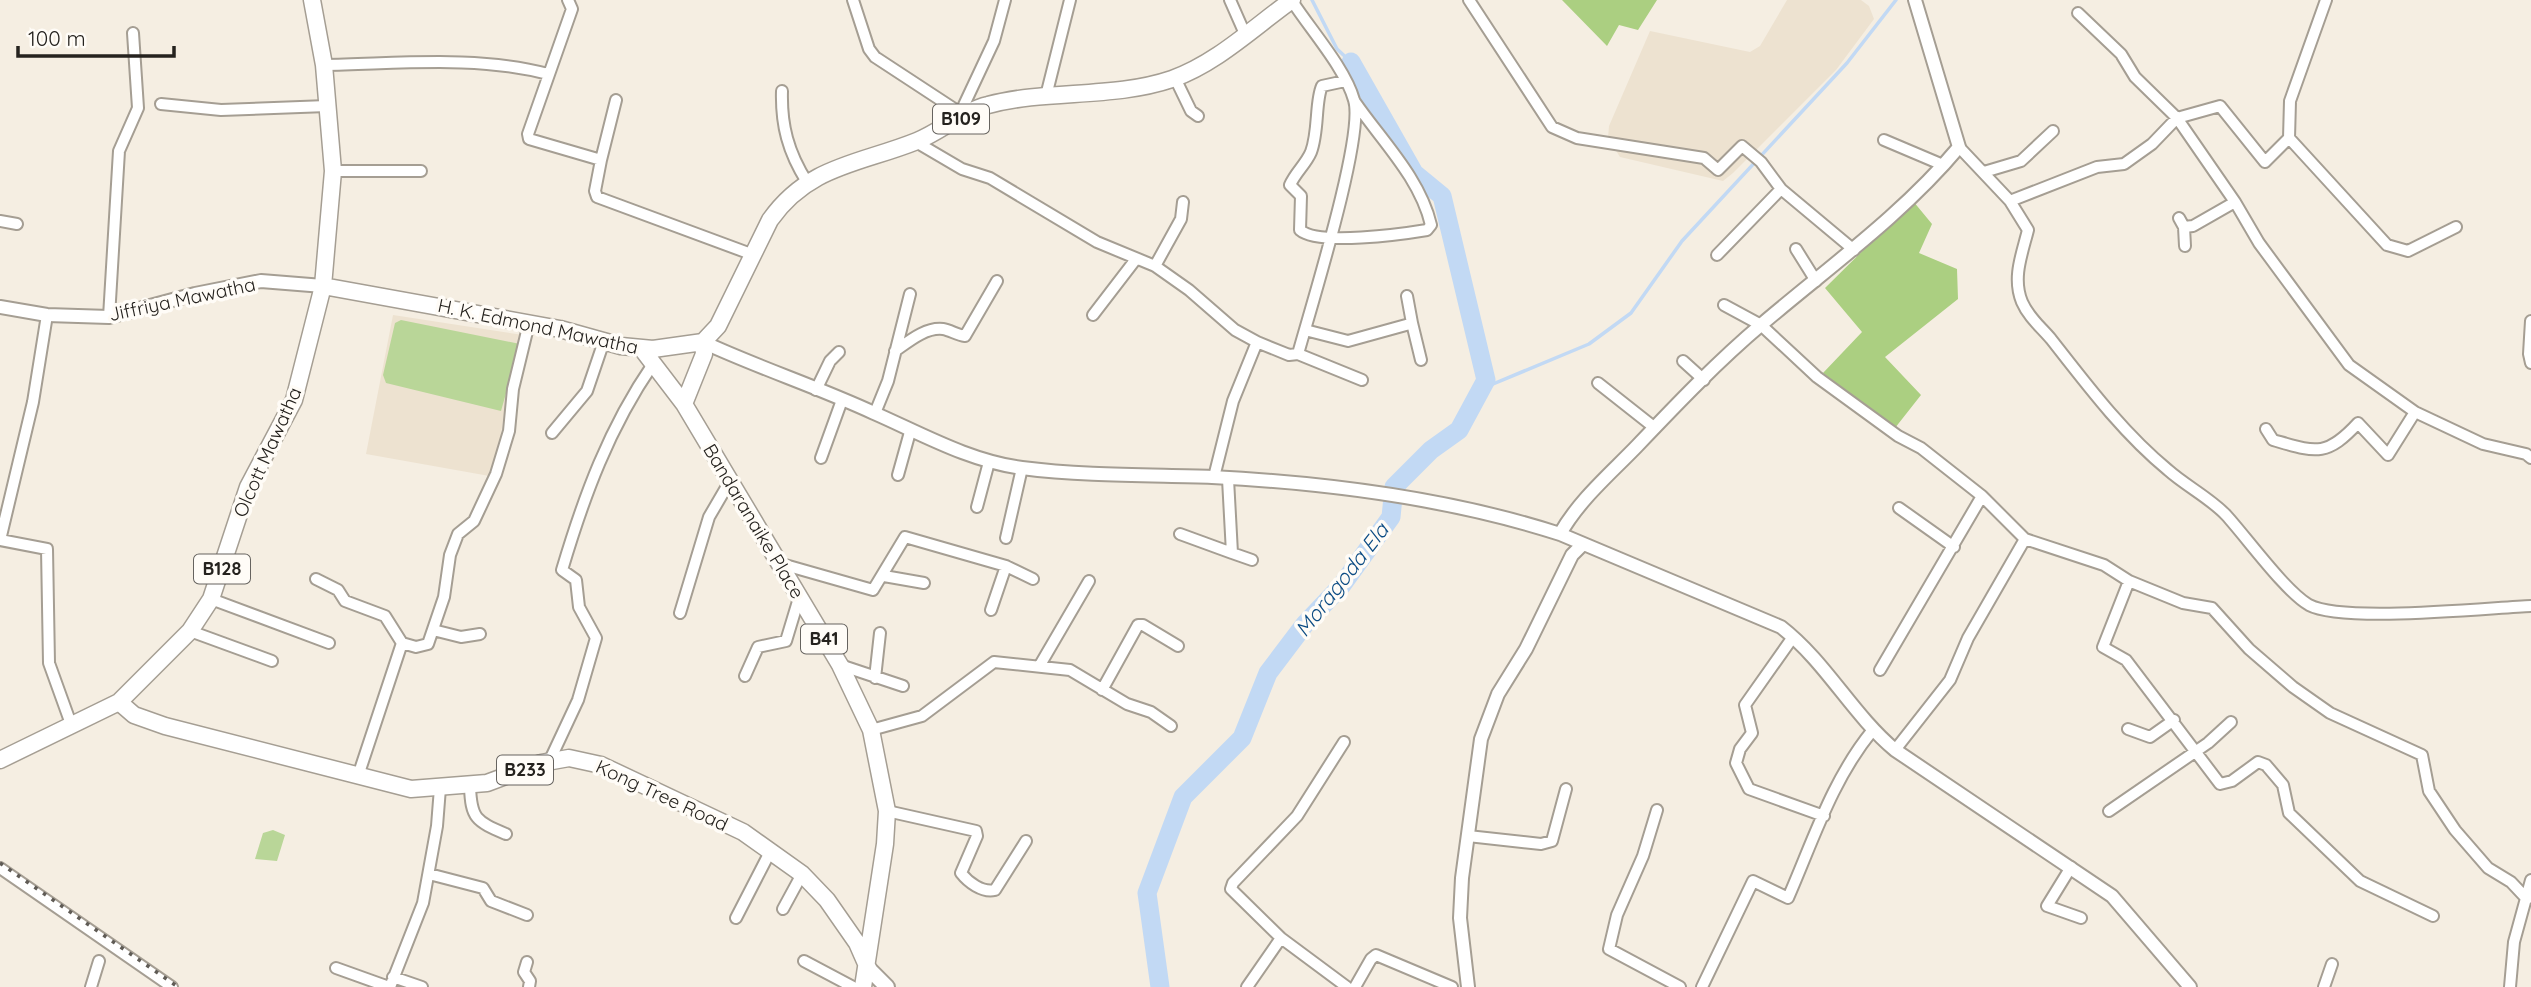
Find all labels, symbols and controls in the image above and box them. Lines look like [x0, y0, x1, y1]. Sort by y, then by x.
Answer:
scale bar [18, 14, 173, 58]
text: 100 m [28, 25, 86, 51]
road number: B109 [933, 104, 989, 134]
street label: Jiffriya Mawatha [107, 272, 257, 326]
street label: H. K. Edmond Mawatha [436, 293, 640, 359]
street label: Olcott Mawatha [228, 383, 306, 521]
street label: Bandaranaike Place [698, 439, 810, 603]
water label: Moragoda Ela [1289, 517, 1394, 641]
road number: B128 [194, 554, 250, 584]
road number: B41 [801, 624, 847, 654]
street label: Kong Tree Road [592, 754, 732, 836]
road number: B233 [497, 756, 553, 784]

